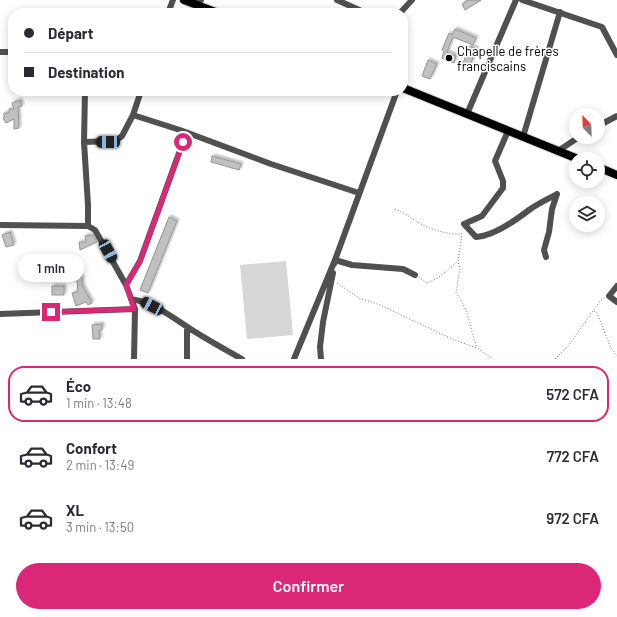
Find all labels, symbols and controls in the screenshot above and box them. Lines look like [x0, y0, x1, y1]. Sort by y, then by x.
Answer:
text: Départ [48, 24, 93, 42]
place label: Chapelle de frères franciscains [457, 43, 559, 74]
marker: Chapelle de frères franciscains [444, 53, 454, 63]
text: Destination [48, 63, 124, 81]
north arrow [569, 108, 605, 144]
map controls [569, 108, 605, 232]
route start [174, 133, 192, 151]
car [96, 136, 120, 148]
button: locate [569, 152, 605, 188]
button: layers [569, 196, 605, 232]
car [97, 238, 119, 264]
callout: 1 min [18, 254, 84, 282]
text: 1 min [37, 260, 65, 276]
car [139, 295, 165, 317]
route end [42, 303, 60, 321]
icon: car [18, 376, 54, 412]
text: Éco [66, 377, 91, 395]
text: 572 CFA [546, 385, 599, 403]
text: 1 min · 13:48 [66, 395, 132, 411]
icon: car [18, 438, 54, 474]
text: Confort [66, 439, 117, 457]
text: 772 CFA [547, 447, 599, 465]
text: 2 min · 13:49 [66, 457, 134, 473]
icon: car [18, 500, 54, 536]
text: XL [66, 501, 84, 519]
text: 972 CFA [546, 509, 599, 527]
text: 3 min · 13:50 [66, 519, 134, 535]
button: Confirmer [16, 563, 601, 609]

